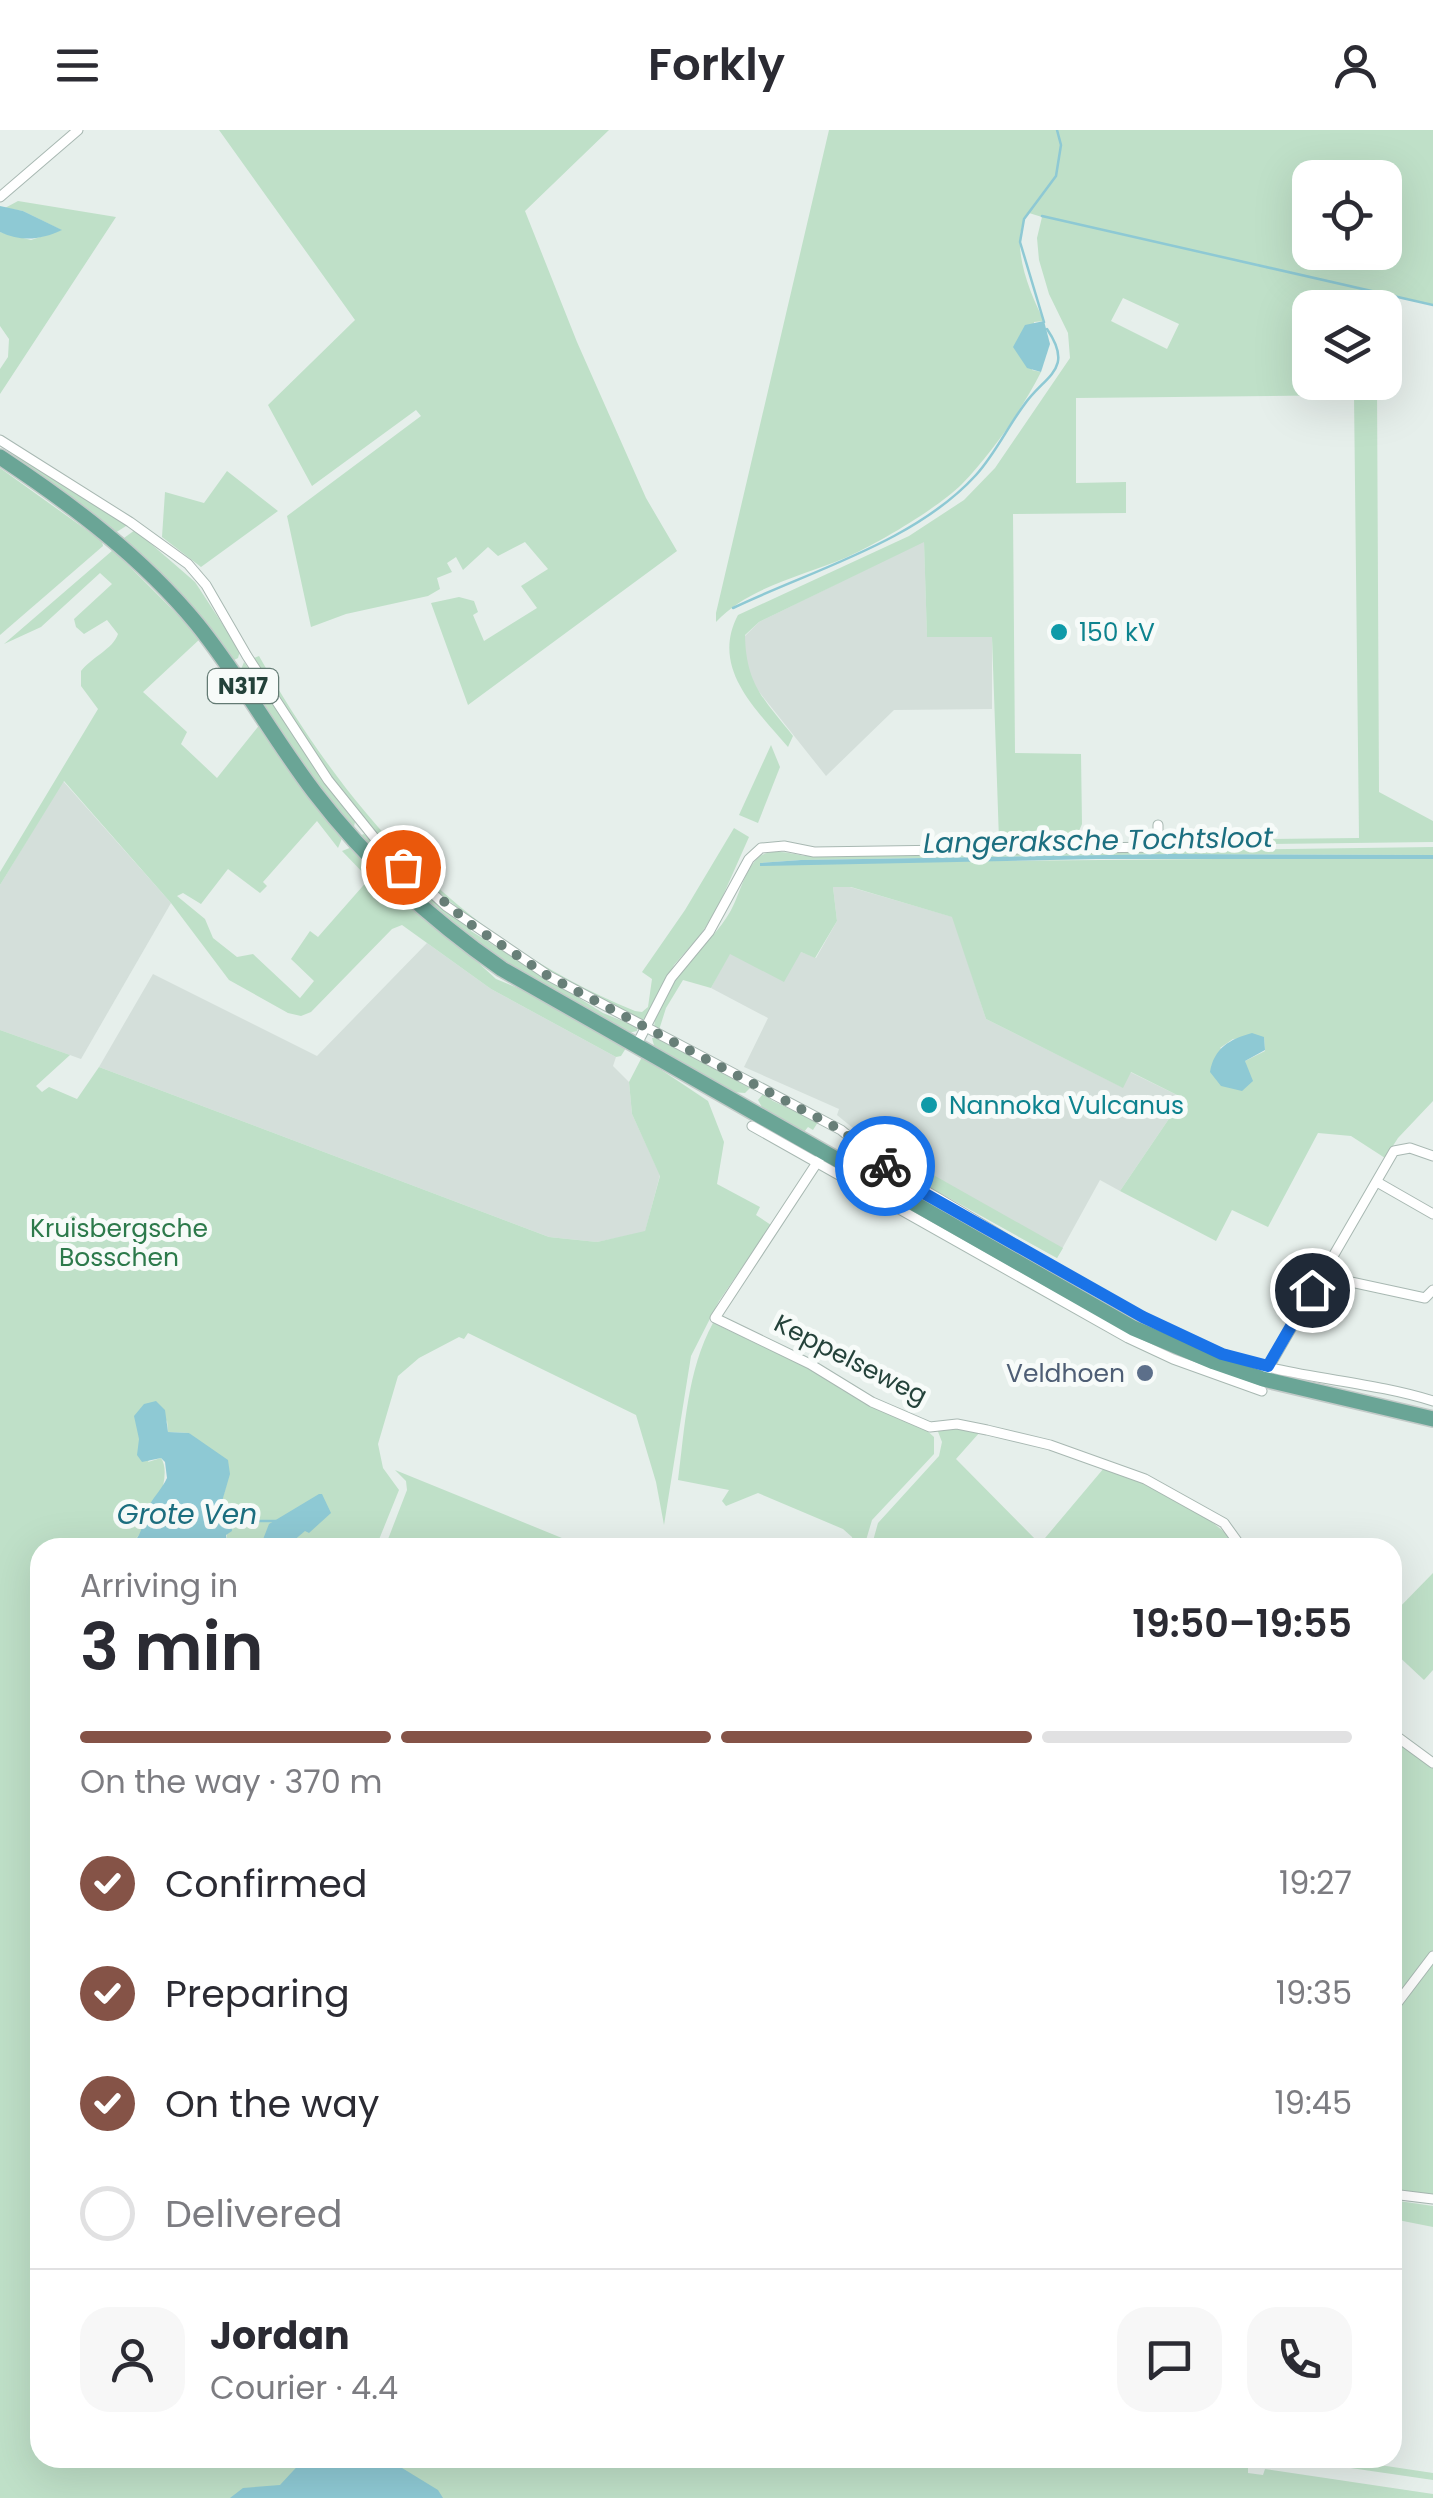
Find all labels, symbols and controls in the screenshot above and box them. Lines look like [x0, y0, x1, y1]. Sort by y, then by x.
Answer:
text: Forkly [648, 33, 785, 96]
icon: menu [50, 38, 105, 93]
icon: person [1328, 38, 1383, 93]
map controls [1292, 160, 1402, 400]
button: locate [1292, 160, 1402, 270]
button: layers [1292, 290, 1402, 400]
place label: 150 kV [1079, 615, 1155, 650]
marker: 150 kV [1048, 621, 1070, 643]
road number: N317 [208, 669, 278, 703]
water label: Langeraksche Tochtsloot [923, 818, 1274, 863]
pin [361, 825, 446, 910]
icon: bag [376, 840, 431, 895]
place label: Nannoka Vulcanus [949, 1088, 1184, 1123]
marker: Nannoka Vulcanus [918, 1094, 940, 1116]
courier [835, 1116, 935, 1216]
icon: bike [858, 1139, 913, 1194]
park label: Kruisbergsche Bosschen [30, 1211, 208, 1275]
pin [1270, 1248, 1355, 1333]
icon: home [1285, 1263, 1340, 1318]
street label: Keppelseweg [768, 1306, 933, 1413]
place label: Veldhoen [1006, 1356, 1125, 1391]
marker: Veldhoen [1134, 1362, 1156, 1384]
water label: Grote Ven [117, 1495, 257, 1534]
text: Arriving in [80, 1563, 238, 1608]
text: 19:50–19:55 [1132, 1597, 1352, 1650]
text: 3 min [80, 1602, 264, 1693]
text: On the way · 370 m [80, 1759, 382, 1804]
icon: check [80, 1856, 135, 1911]
text: Confirmed [165, 1857, 367, 1910]
text: 19:27 [1279, 1860, 1352, 1905]
icon: check [80, 1966, 135, 2021]
text: Preparing [165, 1967, 350, 2020]
text: 19:35 [1276, 1970, 1352, 2015]
icon: check [80, 2076, 135, 2131]
text: On the way [165, 2077, 379, 2130]
text: 19:45 [1275, 2080, 1352, 2125]
text: Delivered [165, 2187, 342, 2240]
button: person [80, 2307, 185, 2412]
button: chat [1117, 2307, 1222, 2412]
button: phone [1247, 2307, 1352, 2412]
text: Jordan [210, 2309, 350, 2362]
text: Courier · 4.4 [210, 2365, 398, 2410]

